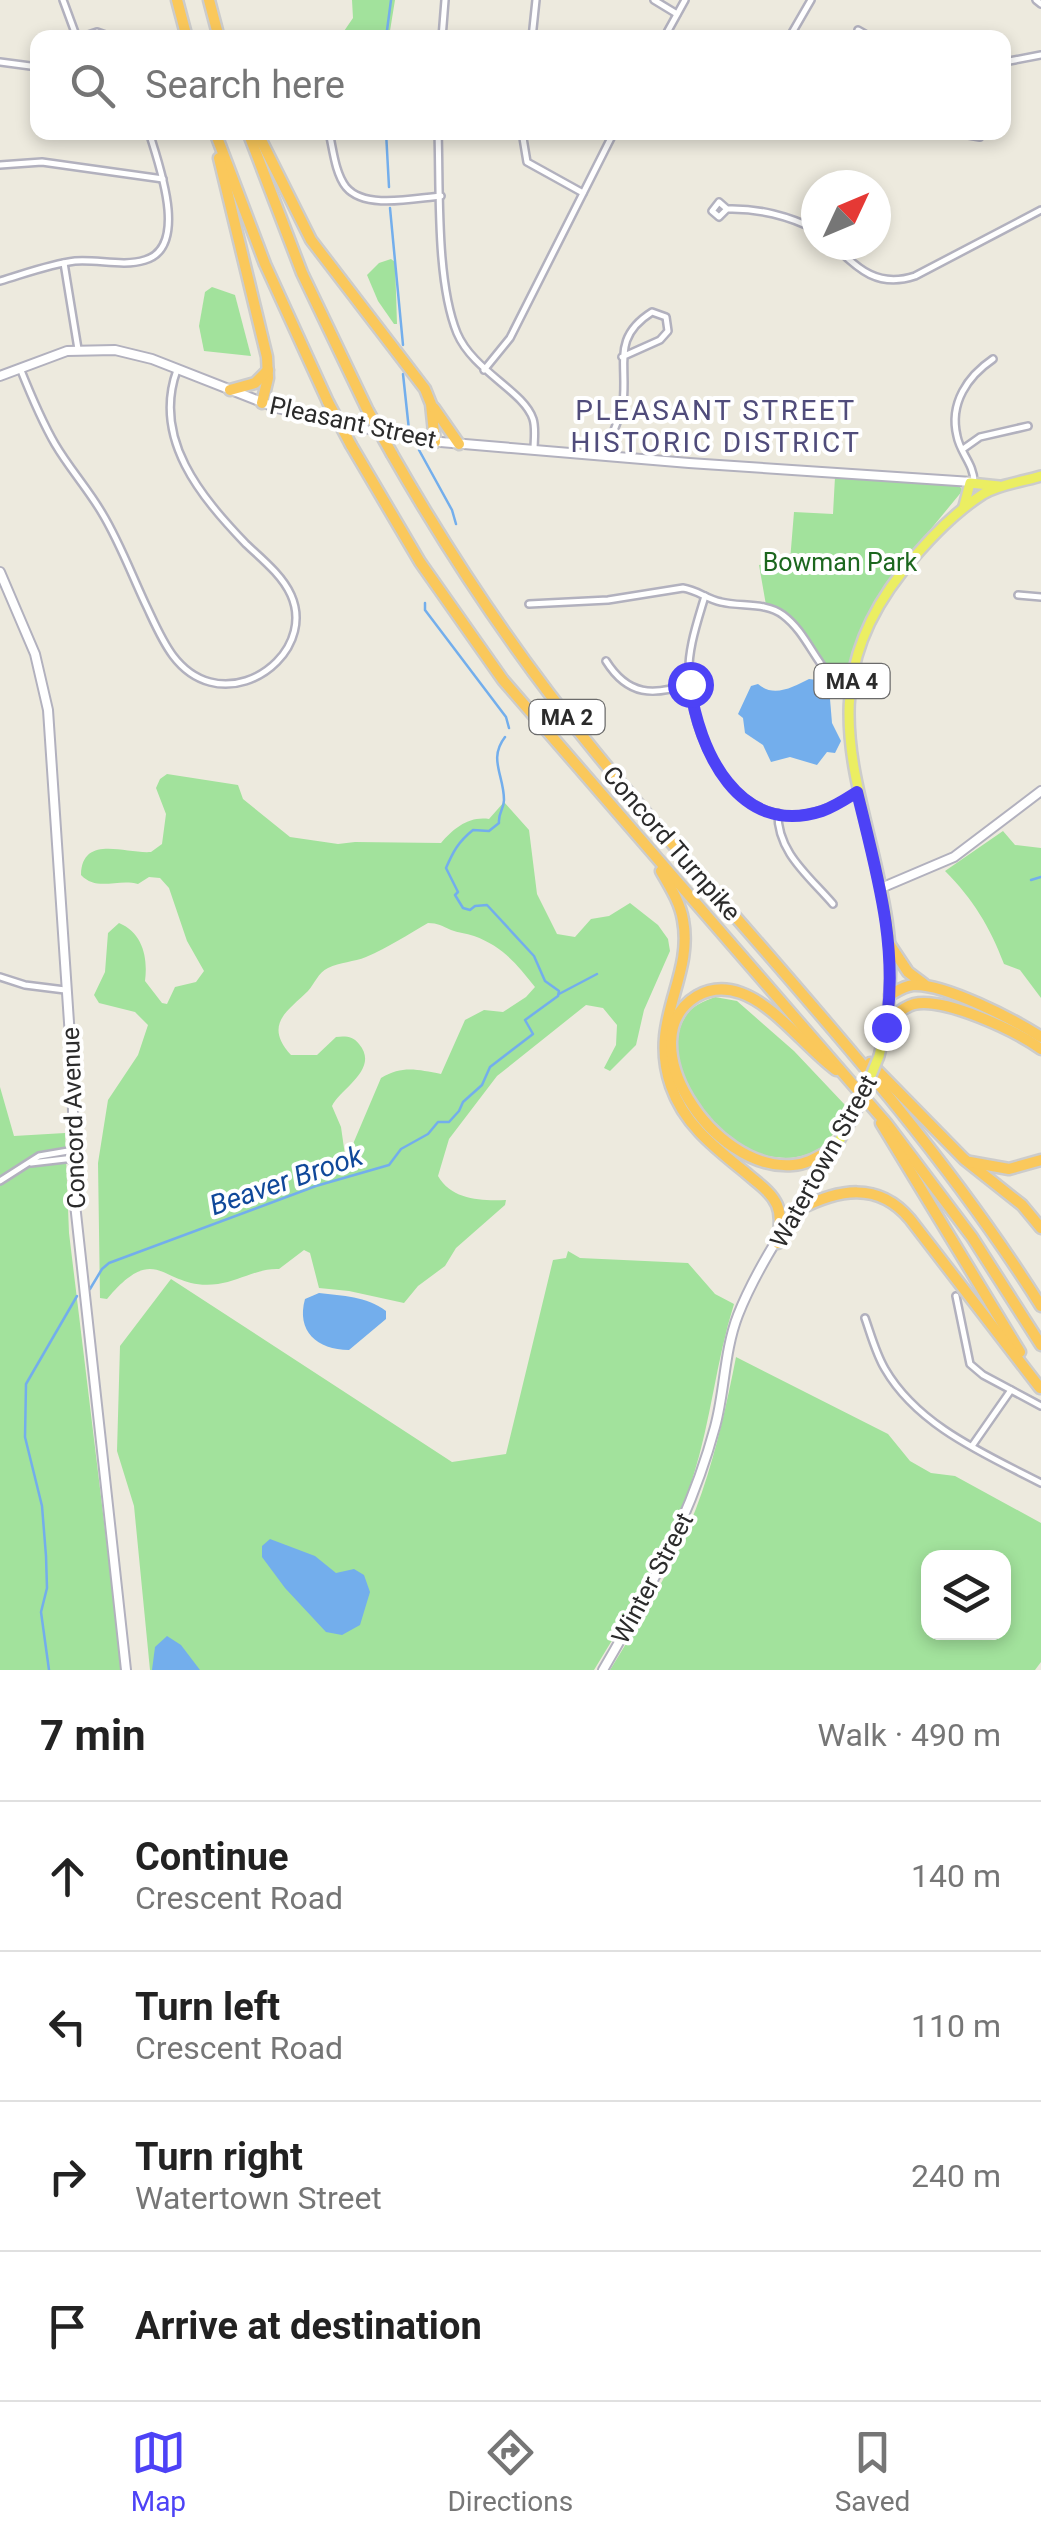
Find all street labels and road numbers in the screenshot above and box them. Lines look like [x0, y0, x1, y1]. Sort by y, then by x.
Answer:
street label: Pleasant Street [267, 391, 439, 454]
road number: MA 4 [814, 664, 890, 698]
road number: MA 2 [530, 700, 604, 734]
street label: Concord Turnpike [597, 760, 747, 927]
street label: Concord Avenue [56, 1027, 91, 1209]
street label: Watertown Street [764, 1070, 883, 1253]
street label: Winter Street [606, 1508, 699, 1649]

